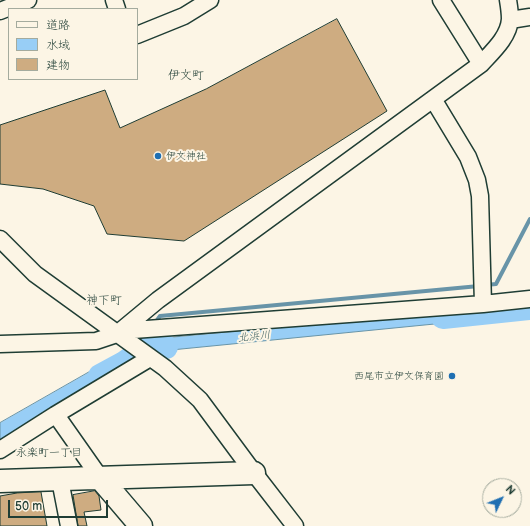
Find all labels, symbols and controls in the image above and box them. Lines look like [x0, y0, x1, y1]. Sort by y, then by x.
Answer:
legend [8, 8, 138, 80]
text: 道路 [46, 18, 70, 33]
text: 水域 [46, 38, 70, 53]
text: 建物 [46, 58, 70, 73]
district label: 伊文町 [168, 69, 204, 83]
place label: 伊文神社 [166, 150, 206, 162]
marker: 伊文神社 [153, 151, 163, 161]
district label: 神下町 [86, 294, 122, 308]
water label: 北浜川 [237, 329, 271, 345]
place label: 西尾市立伊文保育園 [354, 370, 444, 382]
marker: 西尾市立伊文保育園 [447, 371, 457, 381]
district label: 永楽町一丁目 [16, 446, 82, 460]
north arrow [482, 478, 522, 518]
text: N [503, 483, 518, 498]
scale bar [10, 492, 110, 518]
text: 50 m [15, 499, 42, 514]

